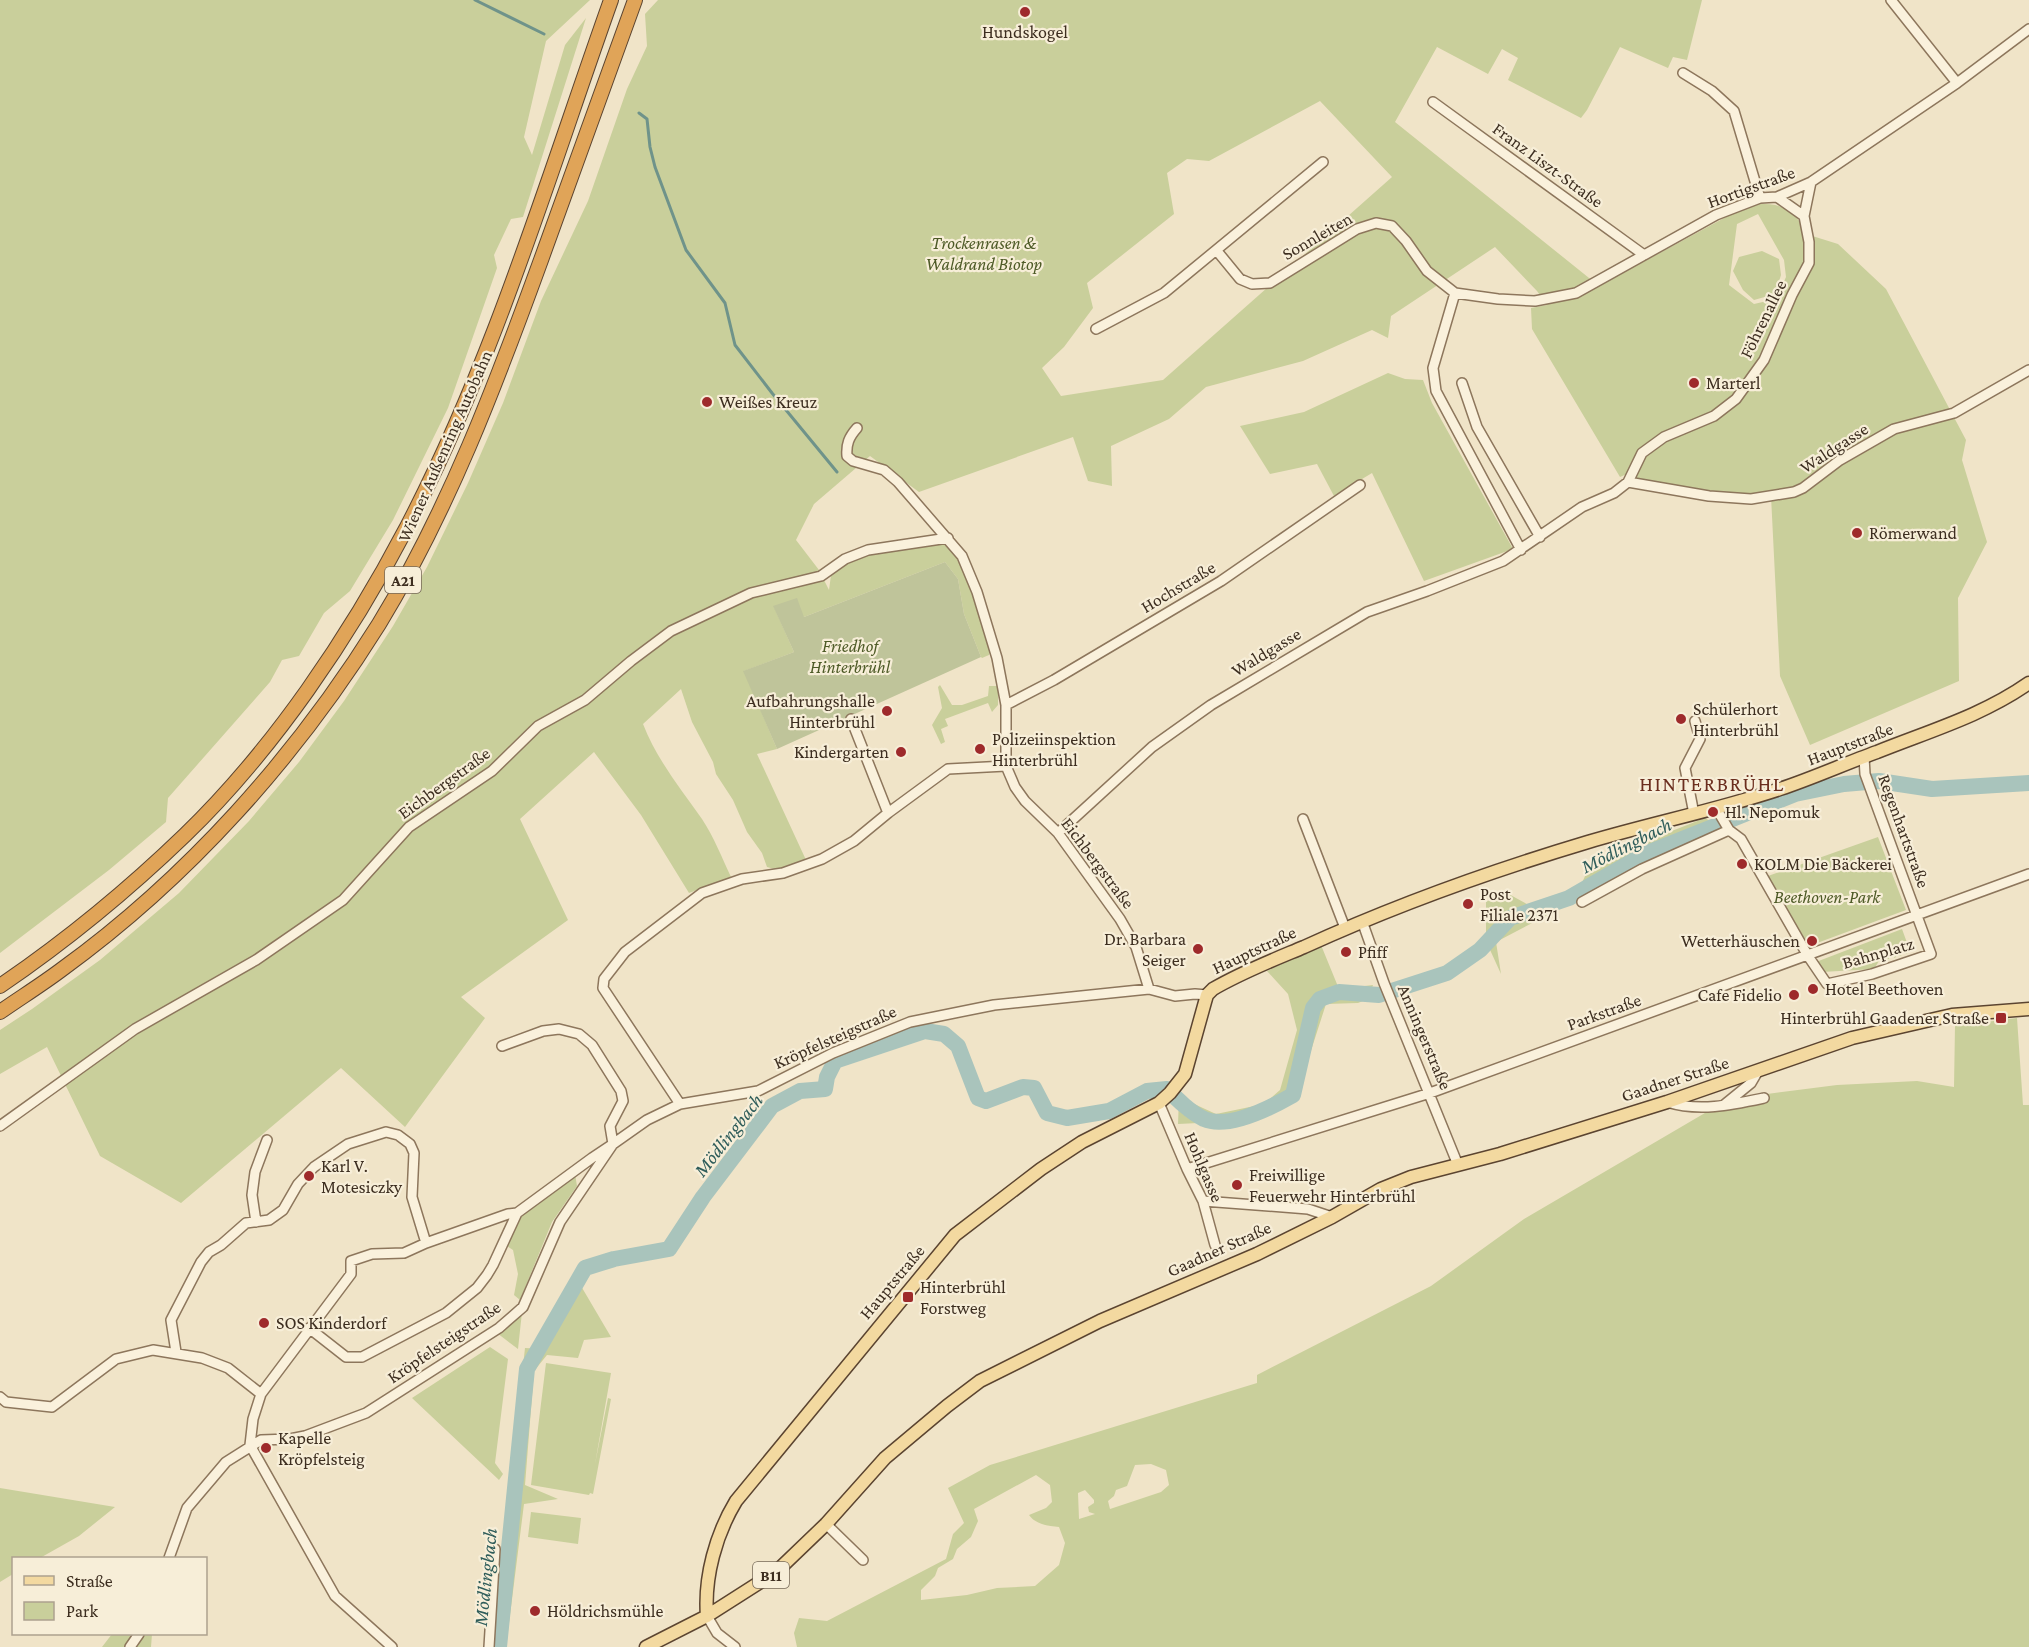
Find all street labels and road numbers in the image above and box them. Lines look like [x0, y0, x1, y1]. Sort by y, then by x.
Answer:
street label: Franz Liszt-Straße [1489, 118, 1607, 212]
street label: Hortigstraße [1704, 162, 1798, 212]
street label: Sonnleiten [1278, 208, 1356, 264]
street label: Föhrenallee [1736, 277, 1790, 361]
street label: Wiener Außenring Autobahn [394, 347, 496, 545]
street label: Waldgasse [1796, 419, 1872, 477]
street label: Hochstraße [1137, 557, 1219, 617]
road number: A21 [385, 567, 421, 593]
street label: Waldgasse [1228, 623, 1304, 680]
street label: Hauptstraße [1804, 718, 1896, 770]
street label: Eichbergstraße [394, 743, 494, 823]
street label: Regenhartstraße [1874, 771, 1934, 891]
street label: Eichbergstraße [1057, 814, 1139, 912]
street label: Hauptstraße [1209, 922, 1299, 978]
street label: Bahnplatz [1840, 933, 1916, 973]
street label: Anningerstraße [1394, 982, 1456, 1093]
street label: Parkstraße [1564, 989, 1644, 1035]
street label: Kröpfelsteigstraße [771, 1001, 899, 1073]
street label: Gaadner Straße [1619, 1052, 1731, 1106]
street label: Hohlgasse [1180, 1129, 1228, 1205]
street label: Gaadner Straße [1164, 1217, 1274, 1281]
street label: Hauptstraße [855, 1241, 929, 1323]
street label: Kröpfelsteigstraße [384, 1297, 504, 1387]
road number: B11 [753, 1562, 789, 1588]

